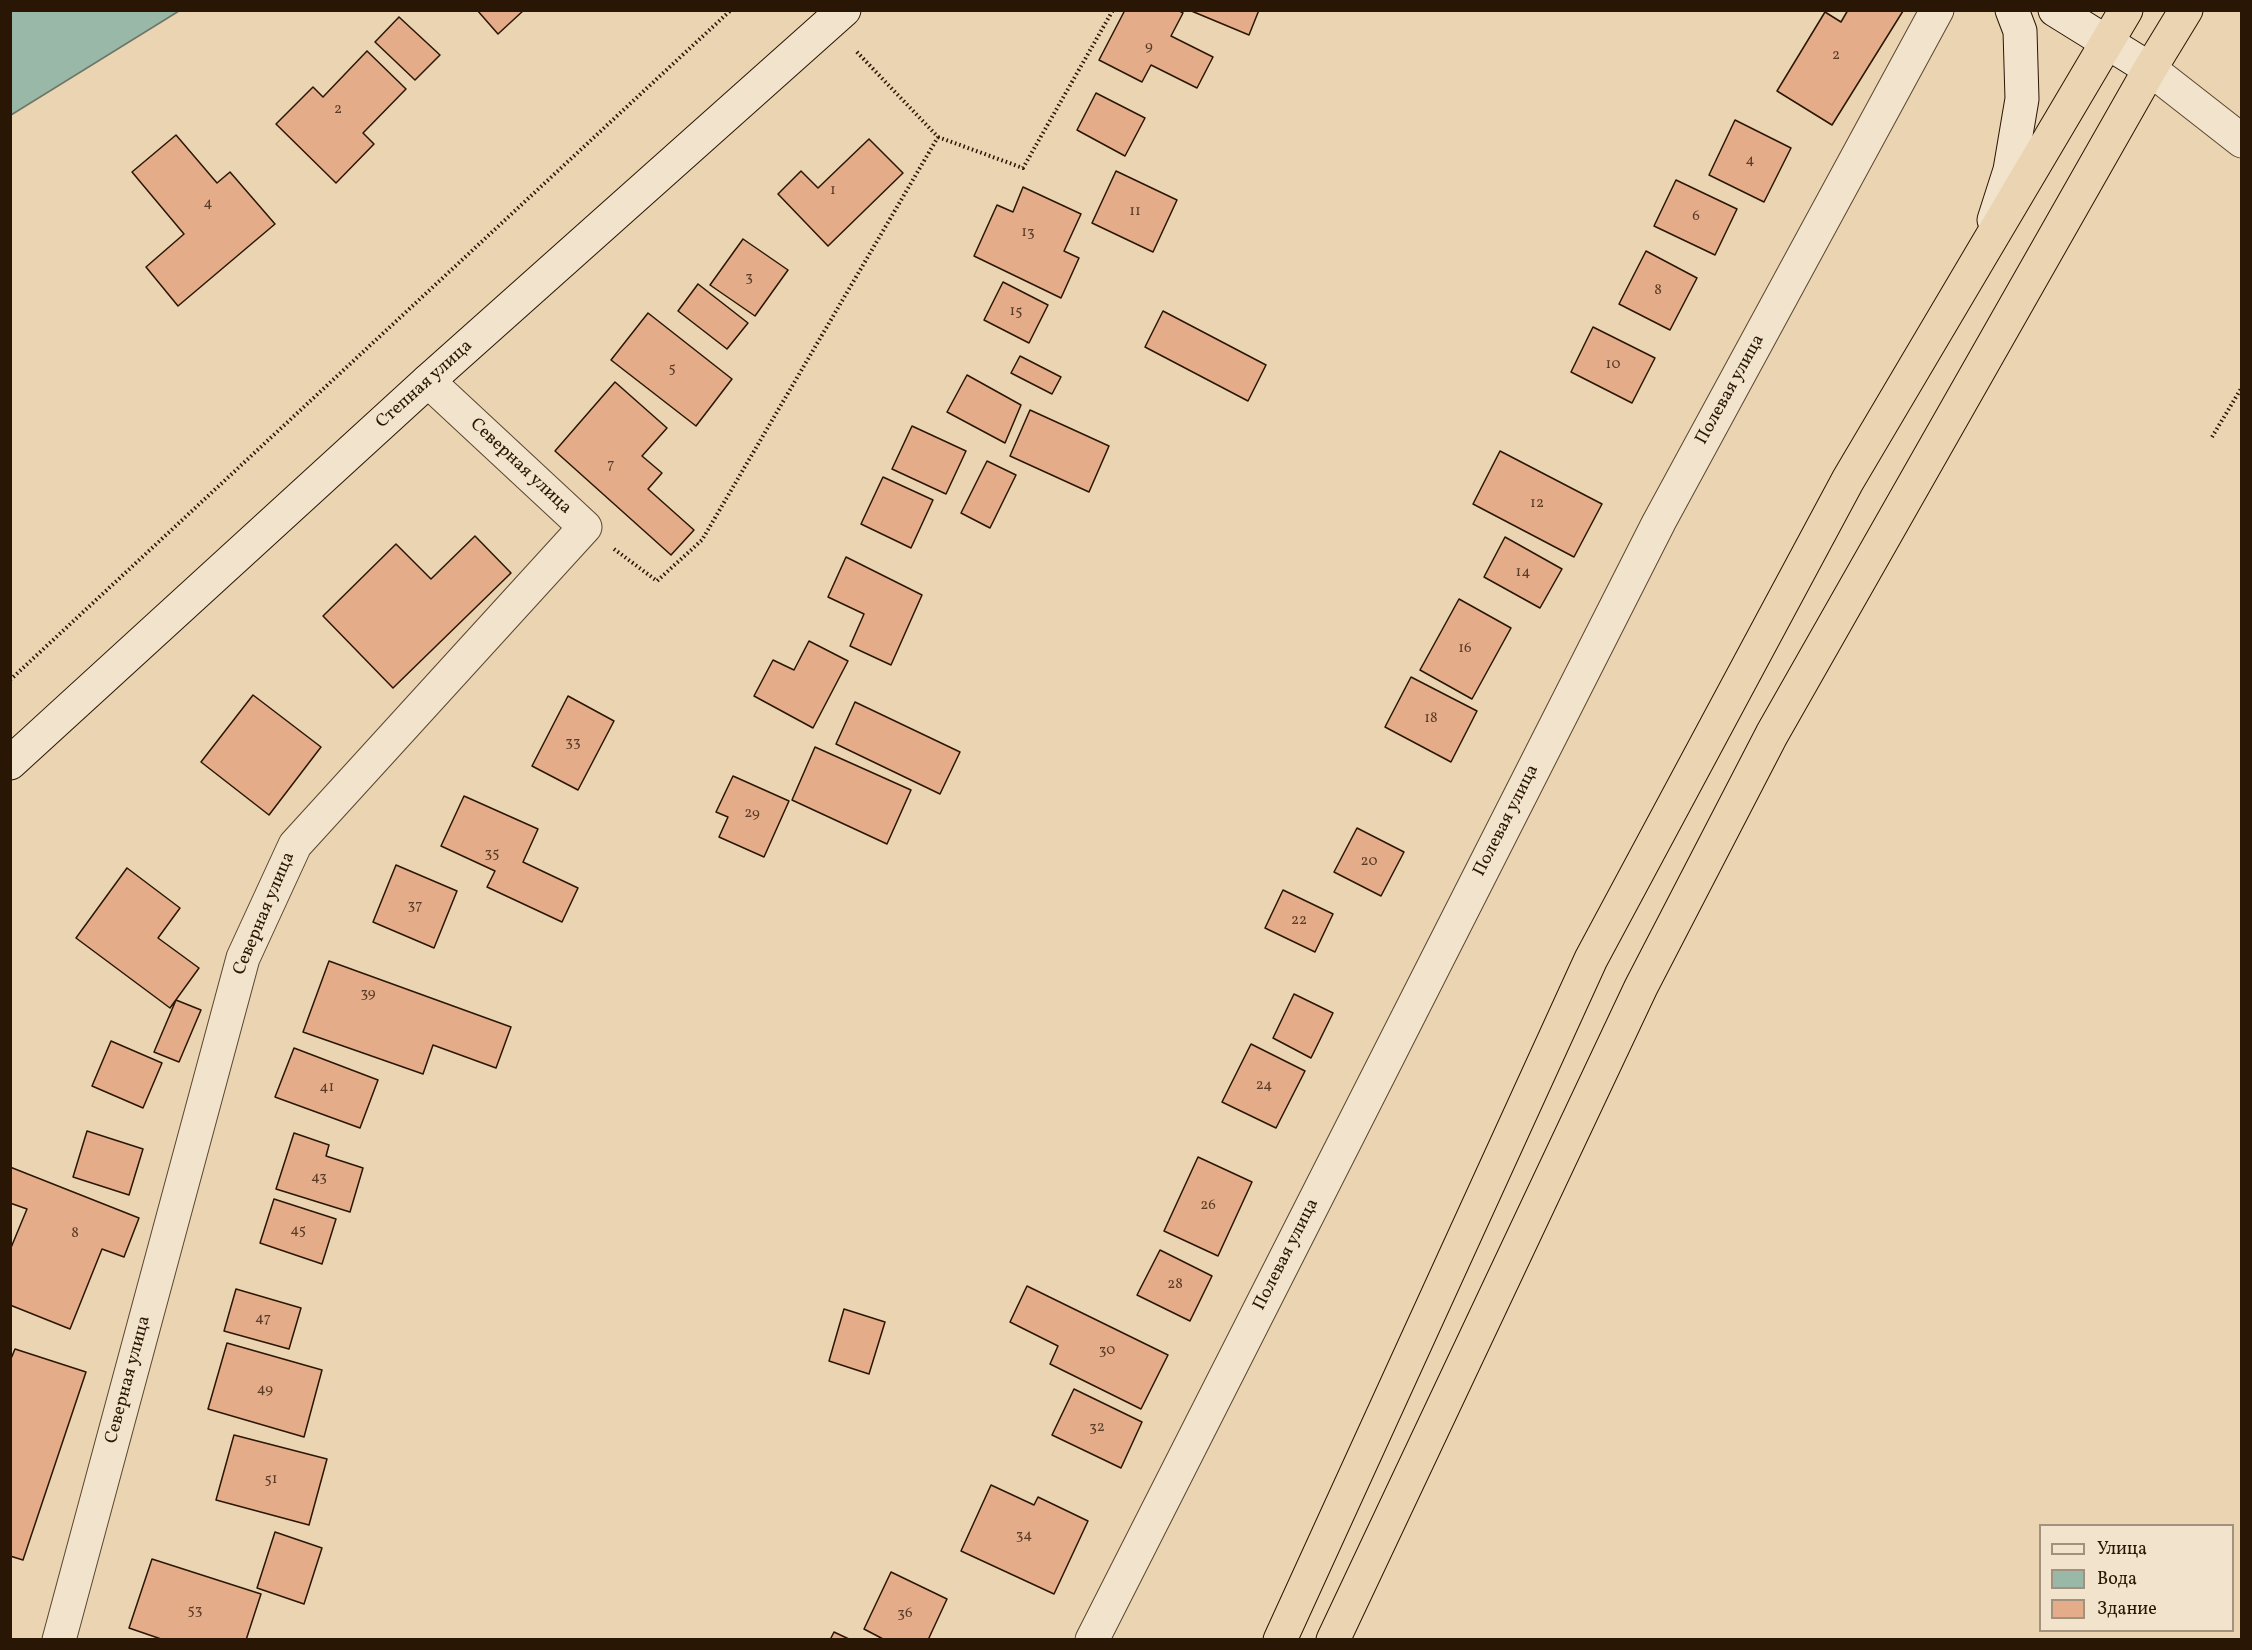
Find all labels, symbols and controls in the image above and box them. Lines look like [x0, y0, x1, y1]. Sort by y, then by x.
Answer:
house number: 9 [1145, 38, 1153, 56]
house number: 2 [1832, 47, 1840, 65]
house number: 2 [334, 101, 342, 119]
house number: 4 [1746, 152, 1754, 170]
house number: 1 [830, 182, 836, 200]
house number: 4 [204, 195, 212, 213]
house number: 11 [1129, 203, 1141, 221]
house number: 6 [1692, 208, 1700, 226]
house number: 13 [1021, 224, 1035, 242]
house number: 3 [745, 269, 753, 287]
house number: 8 [1654, 282, 1662, 300]
house number: 15 [1009, 303, 1023, 321]
street label: Полевая улица [1692, 331, 1770, 449]
street label: Степная улица [372, 336, 478, 434]
house number: 10 [1606, 356, 1620, 374]
house number: 5 [668, 360, 676, 378]
street label: Северная улица [465, 414, 575, 520]
house number: 7 [607, 456, 615, 474]
house number: 12 [1530, 495, 1544, 513]
house number: 14 [1516, 564, 1530, 582]
house number: 16 [1458, 640, 1472, 658]
house number: 18 [1424, 710, 1438, 728]
house number: 33 [565, 734, 581, 752]
street label: Полевая улица [1470, 762, 1544, 880]
house number: 29 [744, 805, 760, 823]
house number: 35 [485, 845, 499, 863]
street label: Северная улица [229, 849, 301, 979]
house number: 20 [1361, 853, 1377, 871]
house number: 37 [408, 897, 422, 915]
house number: 22 [1291, 912, 1307, 930]
house number: 39 [360, 985, 376, 1003]
house number: 24 [1256, 1077, 1272, 1095]
house number: 41 [320, 1079, 334, 1097]
house number: 43 [311, 1169, 327, 1187]
street label: Полевая улица [1250, 1196, 1324, 1314]
house number: 26 [1200, 1197, 1216, 1215]
house number: 45 [290, 1222, 306, 1240]
house number: 8 [71, 1225, 79, 1243]
house number: 28 [1167, 1276, 1183, 1294]
house number: 47 [255, 1310, 271, 1328]
street label: Северная улица [102, 1314, 156, 1446]
house number: 30 [1099, 1342, 1115, 1360]
house number: 49 [257, 1381, 273, 1399]
house number: 32 [1089, 1419, 1105, 1437]
house number: 51 [264, 1471, 278, 1489]
legend [2039, 1524, 2234, 1632]
house number: 34 [1016, 1527, 1032, 1545]
text: Улица [2097, 1537, 2147, 1562]
text: Вода [2097, 1567, 2137, 1592]
text: Здание [2097, 1597, 2157, 1622]
house number: 53 [188, 1602, 202, 1620]
house number: 36 [897, 1605, 913, 1623]

